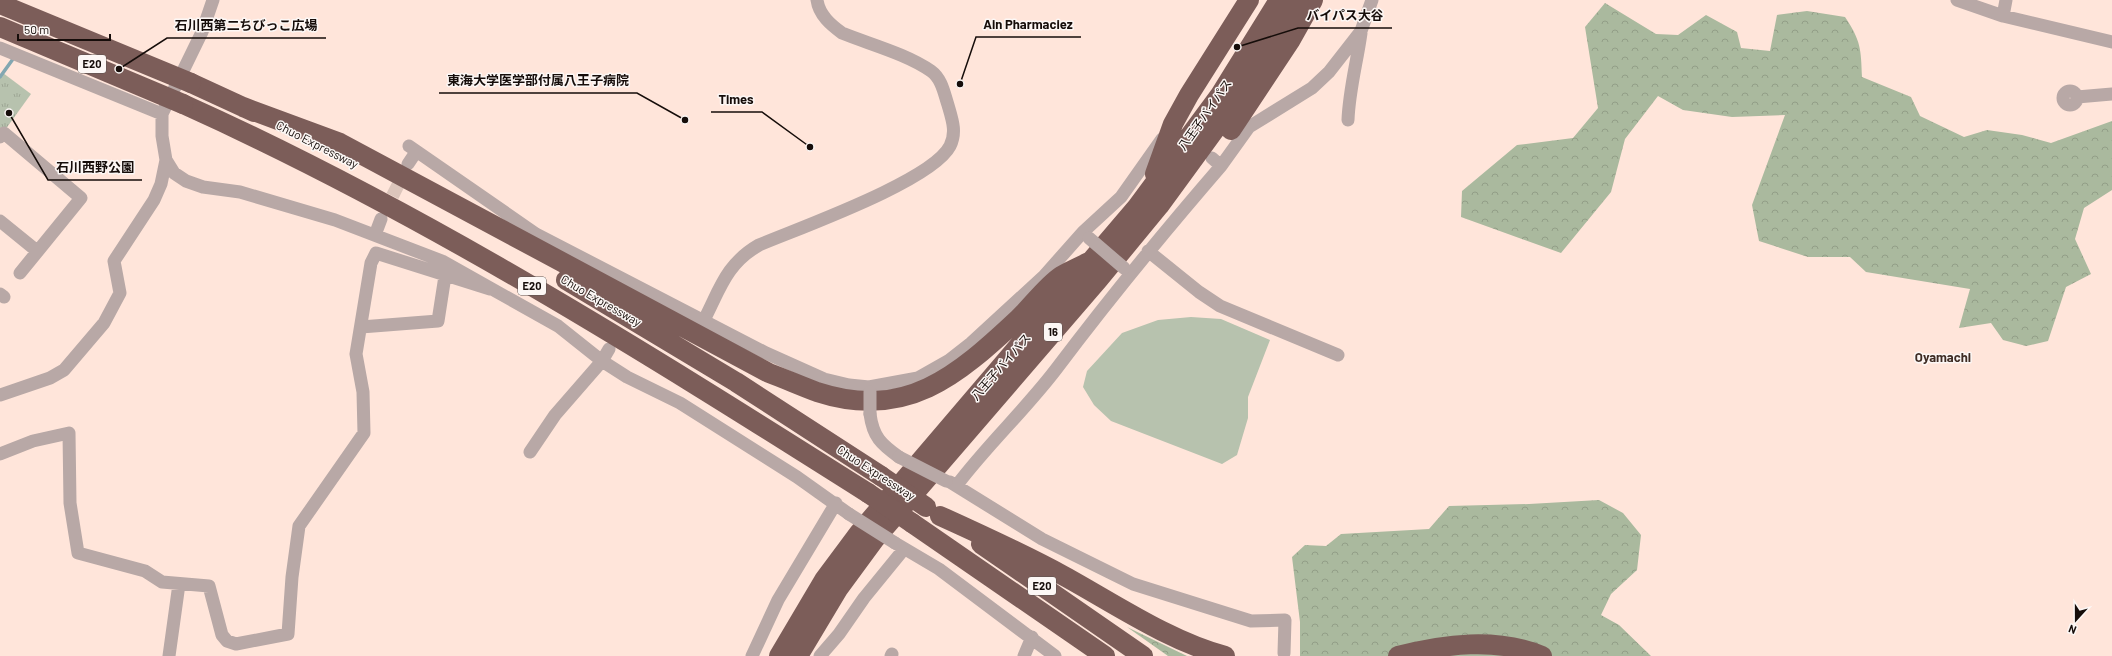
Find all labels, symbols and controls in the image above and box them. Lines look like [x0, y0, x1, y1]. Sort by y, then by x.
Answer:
callout: バイパス大谷 [1298, 3, 1392, 28]
text: バイパス大谷 [1306, 7, 1384, 23]
callout: Ain Pharmaciez [976, 12, 1081, 37]
callout: 石川西第二ちびっこ広場 [167, 13, 326, 38]
scale bar [18, 16, 110, 42]
text: Ain Pharmaciez [983, 16, 1073, 32]
text: 石川西第二ちびっこ広場 [174, 17, 318, 33]
text: 50 m [24, 22, 49, 36]
road number: E20 [78, 55, 106, 73]
callout: 東海大学医学部付属八王子病院 [439, 68, 637, 93]
text: 東海大学医学部付属八王子病院 [447, 72, 629, 88]
street label: 八王子バイパス [1174, 76, 1234, 153]
callout: Times [711, 87, 762, 112]
text: Times [718, 91, 754, 107]
street label: Chuo Expressway [274, 117, 361, 171]
callout: 石川西野公園 [48, 155, 142, 180]
text: 石川西野公園 [56, 159, 134, 175]
street label: Chuo Expressway [559, 271, 645, 329]
road number: E20 [518, 277, 546, 295]
road number: 16 [1044, 323, 1062, 341]
street label: 八王子バイパス [967, 330, 1033, 403]
district label: Oyamachi [1915, 349, 1971, 365]
street label: Chuo Expressway [835, 442, 919, 503]
road number: E20 [1028, 577, 1056, 595]
north arrow [2056, 600, 2096, 640]
text: N [2066, 622, 2078, 637]

